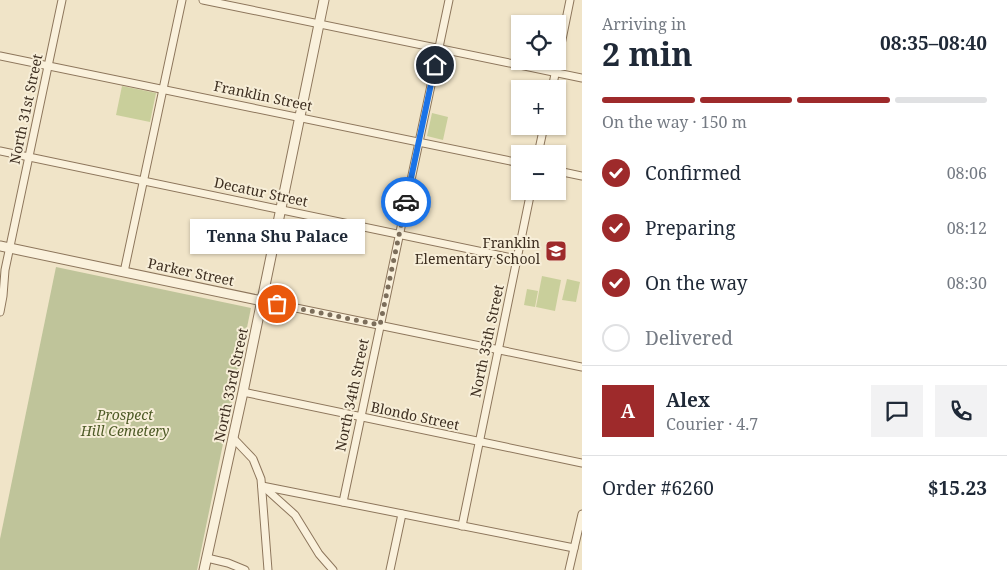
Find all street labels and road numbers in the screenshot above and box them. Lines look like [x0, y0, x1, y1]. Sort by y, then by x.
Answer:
street label: North 31st Street [5, 52, 47, 166]
street label: Franklin Street [212, 76, 314, 115]
street label: Decatur Street [212, 172, 310, 211]
street label: Parker Street [146, 253, 236, 290]
street label: North 35th Street [465, 283, 508, 399]
street label: North 33rd Street [209, 326, 252, 444]
street label: North 34th Street [330, 337, 373, 453]
street label: Blondo Street [369, 397, 461, 434]

